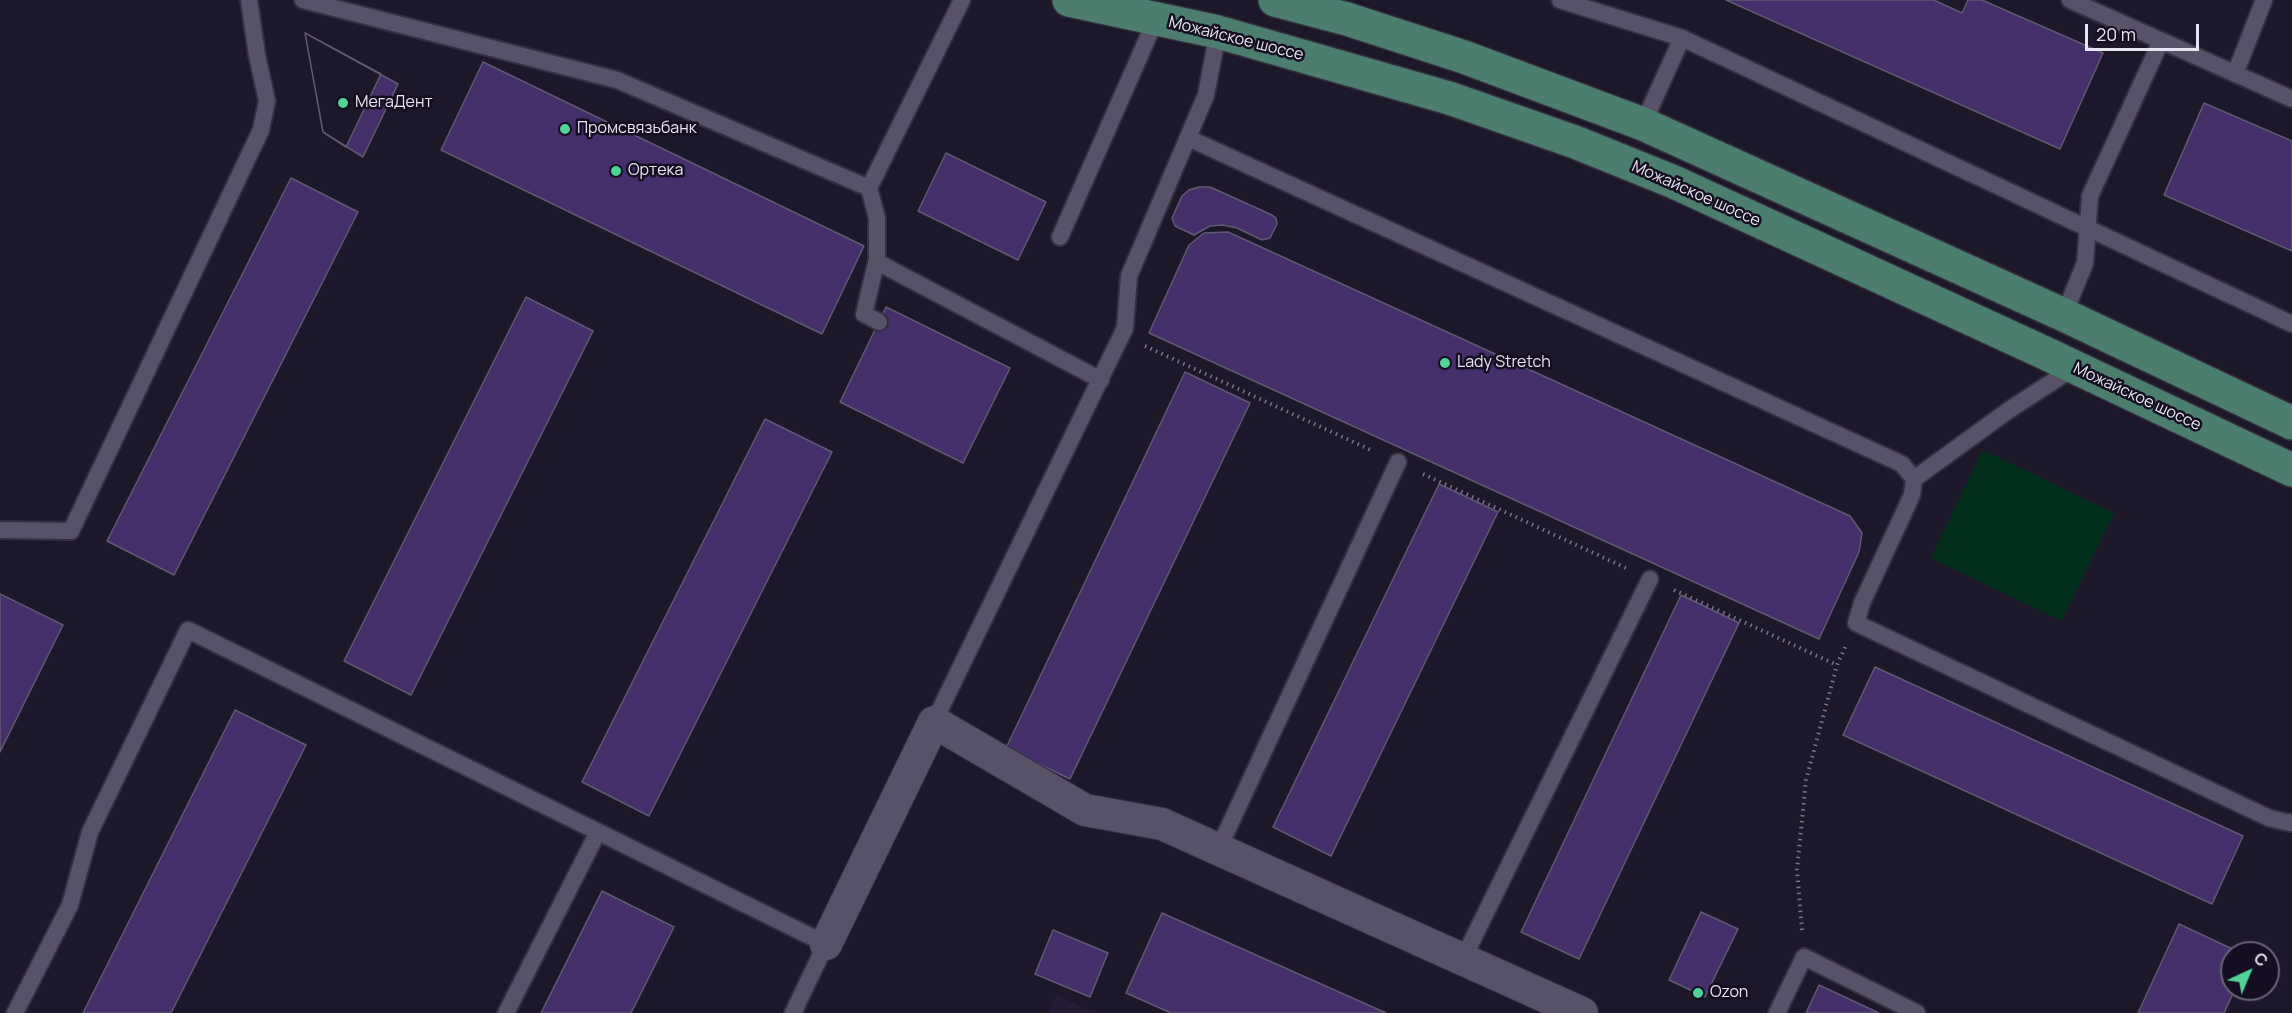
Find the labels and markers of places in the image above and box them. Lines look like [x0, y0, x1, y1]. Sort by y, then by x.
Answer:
place label: МегаДент [355, 93, 433, 113]
marker: МегаДент [336, 96, 350, 110]
place label: Промсвязьбанк [577, 119, 697, 139]
marker: Промсвязьбанк [558, 122, 572, 136]
place label: Ортека [628, 161, 683, 181]
marker: Ортека [609, 164, 623, 178]
place label: Lady Stretch [1457, 353, 1551, 373]
marker: Lady Stretch [1438, 356, 1452, 370]
place label: Ozon [1710, 983, 1748, 1003]
marker: Ozon [1691, 986, 1705, 1000]

